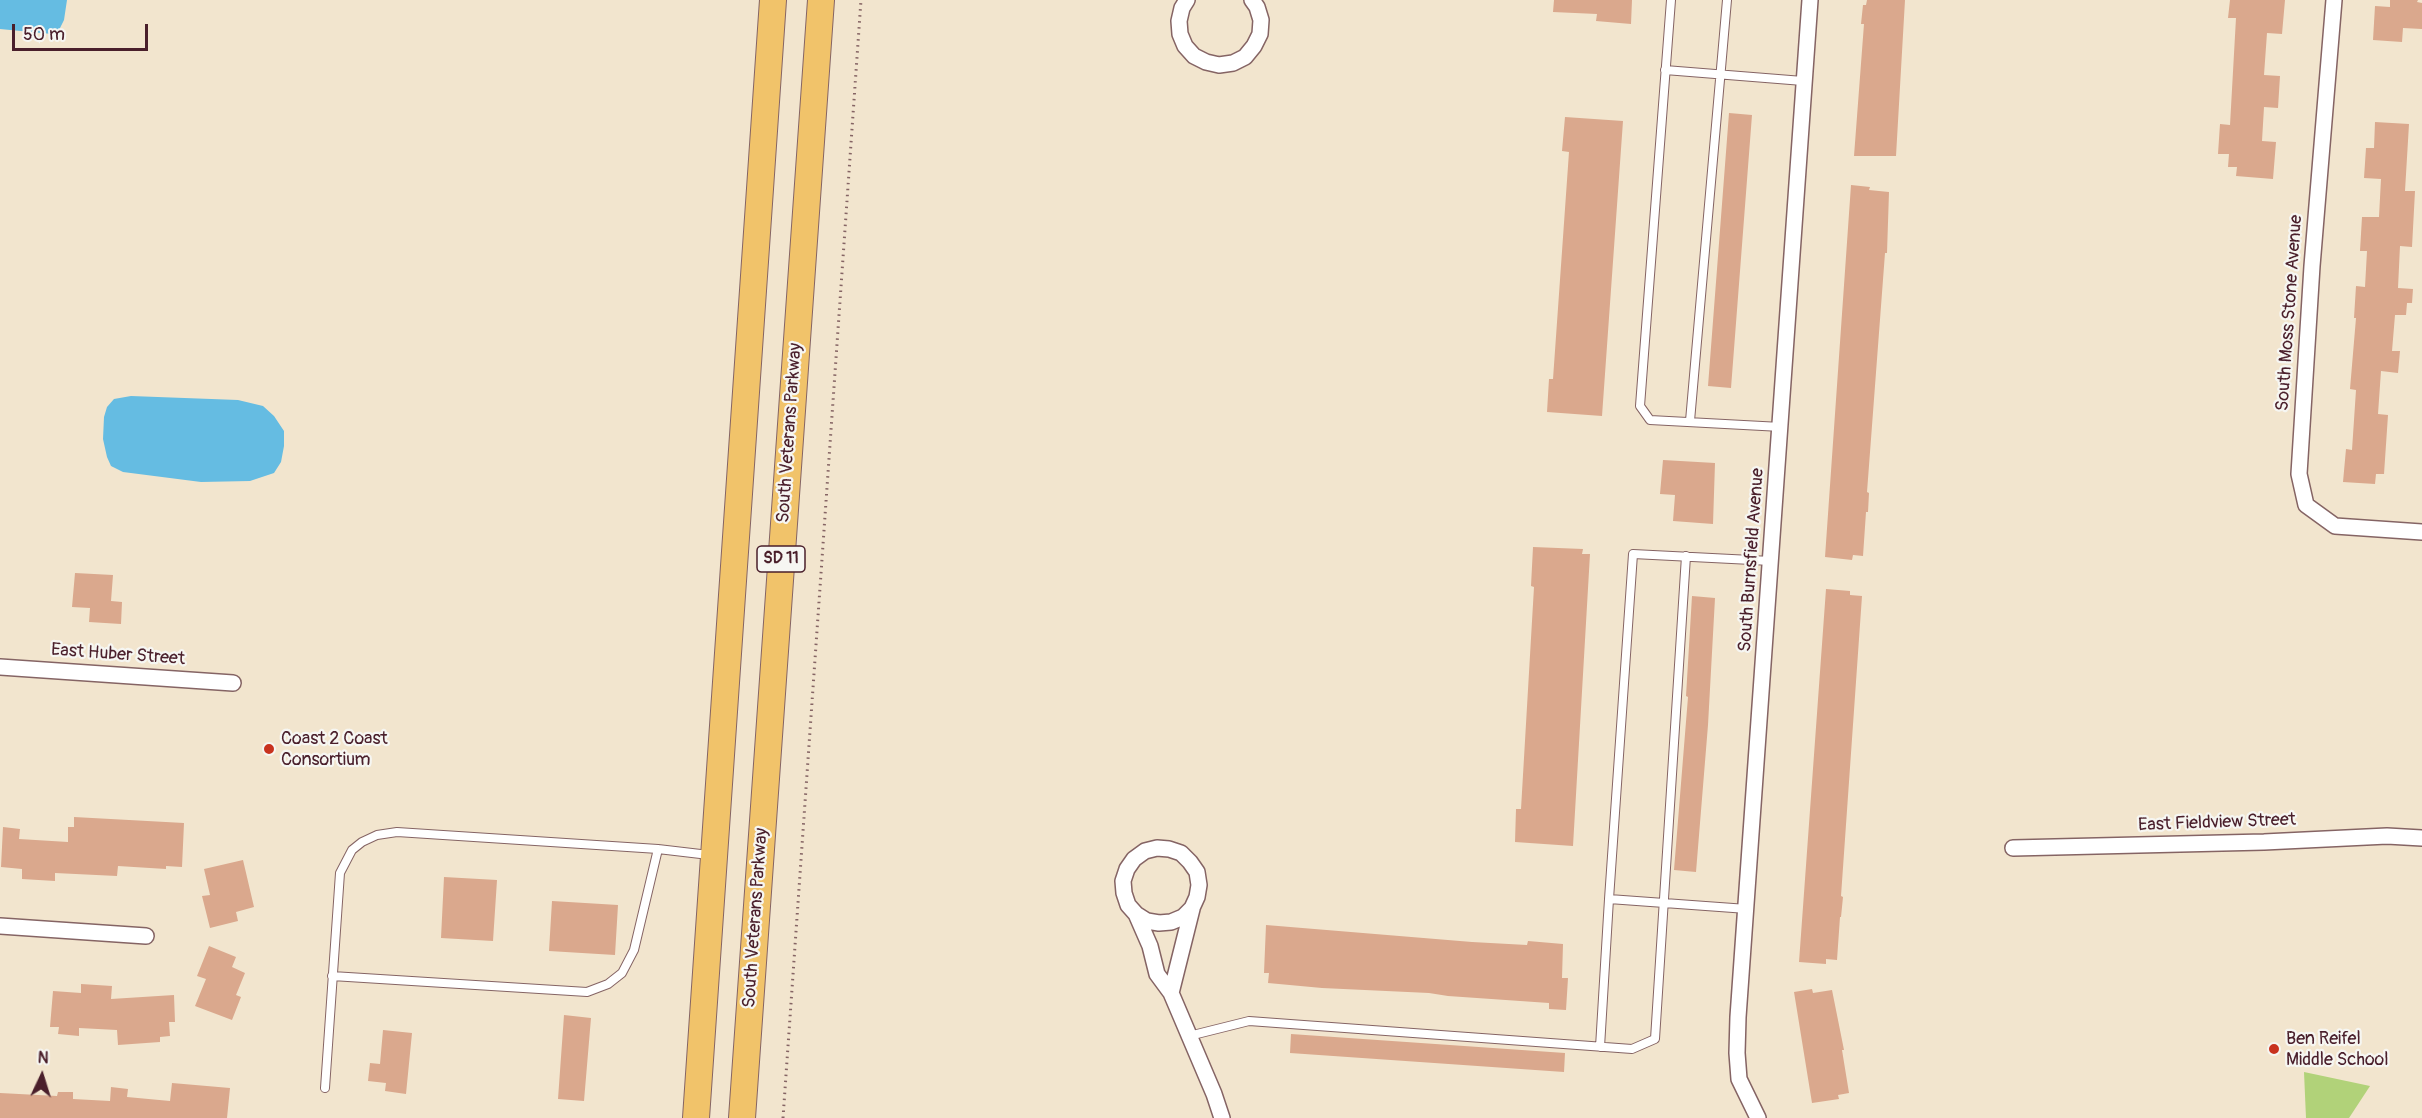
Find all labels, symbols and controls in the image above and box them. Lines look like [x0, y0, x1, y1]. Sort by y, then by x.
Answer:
scale bar [15, 12, 152, 50]
text: 50 m [23, 23, 65, 46]
street label: South Moss Stone Avenue [2272, 214, 2308, 412]
street label: South Veterans Parkway [773, 342, 807, 524]
street label: South Burnsfield Avenue [1735, 467, 1769, 653]
road number: SD 11 [757, 546, 805, 572]
street label: East Huber Street [50, 640, 186, 670]
place label: Coast 2 Coast Consortium [281, 728, 388, 771]
marker: Coast 2 Coast Consortium [262, 742, 276, 756]
street label: East Fieldview Street [2138, 809, 2296, 837]
street label: South Veterans Parkway [739, 827, 773, 1009]
place label: Ben Reifel Middle School [2286, 1028, 2389, 1070]
marker: Ben Reifel Middle School [2267, 1042, 2281, 1056]
north arrow [12, 1046, 72, 1106]
text: N [37, 1048, 49, 1068]

